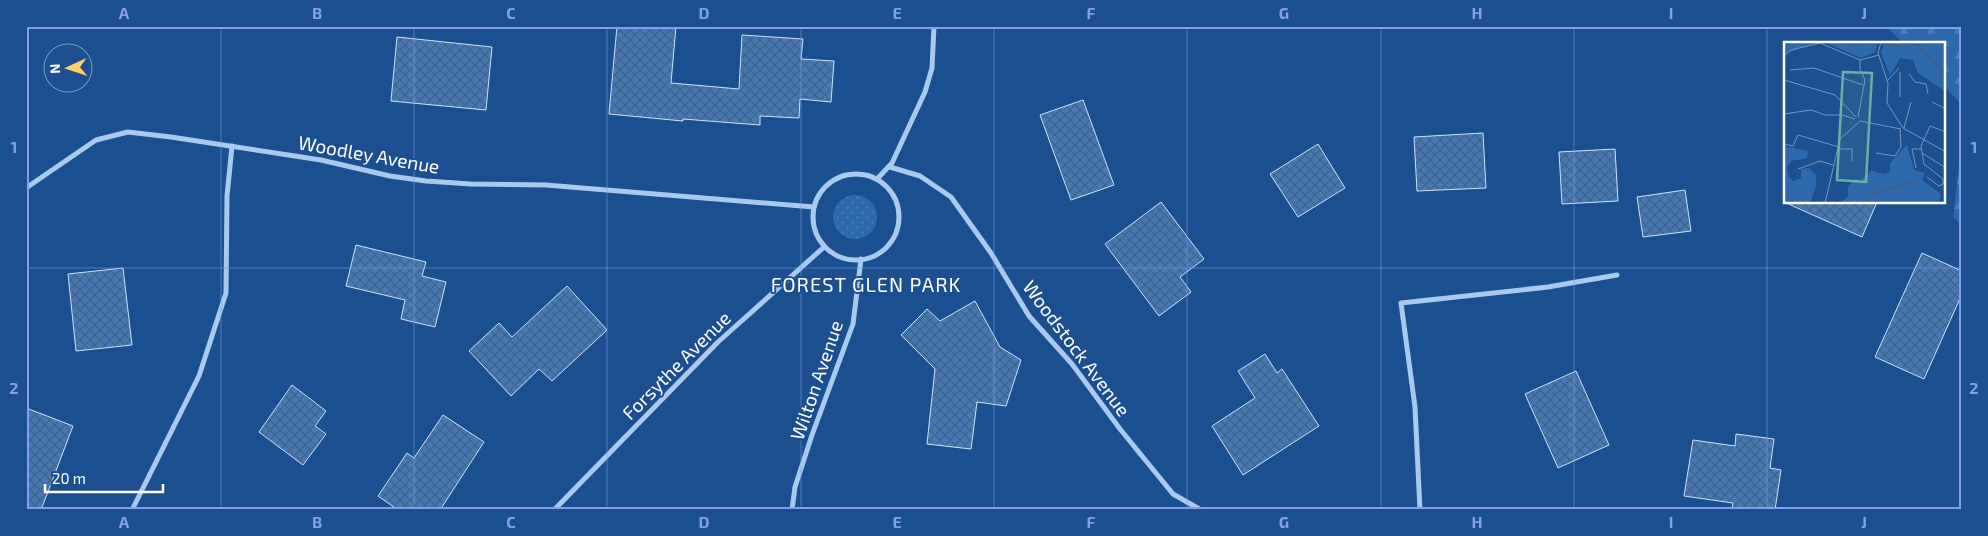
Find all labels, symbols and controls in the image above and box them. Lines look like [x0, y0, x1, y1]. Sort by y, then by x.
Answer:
text: A [119, 3, 130, 22]
text: B [312, 3, 322, 22]
text: C [506, 3, 516, 22]
text: D [699, 3, 710, 22]
text: E [892, 3, 902, 22]
text: F [1087, 3, 1096, 22]
text: G [1279, 3, 1289, 22]
text: H [1471, 3, 1483, 22]
text: I [1669, 3, 1673, 22]
text: J [1861, 3, 1867, 22]
north arrow [42, 42, 92, 92]
inset map [1784, 42, 1946, 204]
text: N [46, 63, 63, 74]
street label: Woodley Avenue [297, 130, 441, 178]
text: 1 [11, 137, 17, 156]
text: 1 [1971, 137, 1977, 156]
district label: FOREST GLEN PARK [771, 272, 961, 296]
street label: Woodstock Avenue [1018, 276, 1136, 420]
street label: Forsythe Avenue [617, 306, 735, 424]
street label: Wilton Avenue [785, 317, 847, 443]
text: 2 [9, 378, 19, 397]
text: 2 [1969, 378, 1979, 397]
scale bar [45, 461, 162, 493]
text: 20 m [52, 469, 86, 487]
text: A [119, 512, 130, 531]
text: B [312, 512, 322, 531]
text: C [506, 512, 516, 531]
text: D [699, 512, 710, 531]
text: E [892, 512, 902, 531]
text: F [1087, 512, 1096, 531]
text: G [1279, 512, 1289, 531]
text: H [1471, 512, 1483, 531]
text: I [1669, 512, 1673, 531]
text: J [1861, 512, 1867, 531]

